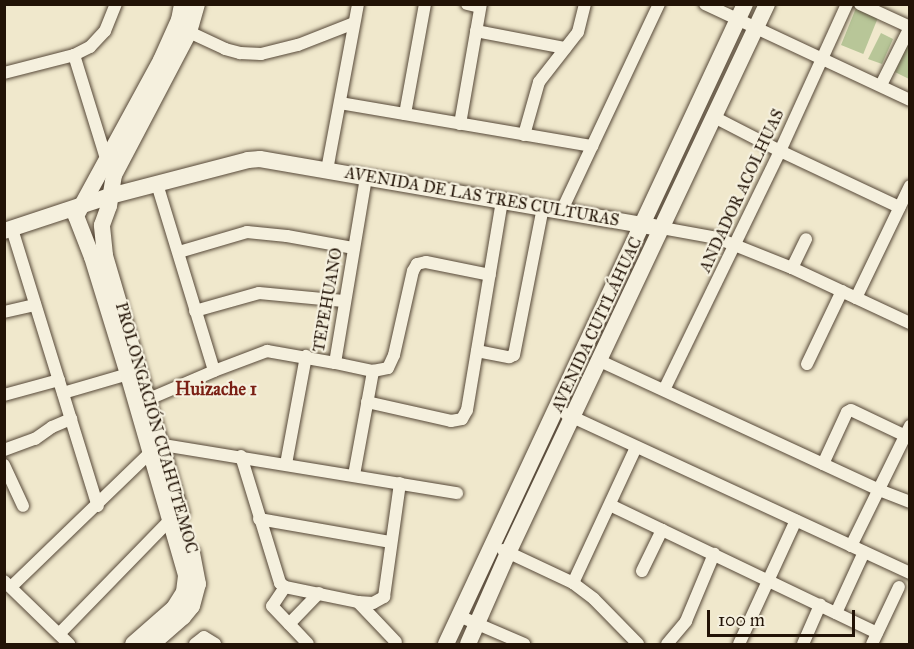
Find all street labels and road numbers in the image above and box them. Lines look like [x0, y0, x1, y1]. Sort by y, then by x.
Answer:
street label: ANDADOR ACOLHUAS [696, 106, 788, 276]
street label: AVENIDA DE LAS TRES CULTURAS [343, 163, 621, 231]
street label: AVENIDA CUITLÁHUAC [548, 234, 646, 416]
street label: TEPEHUANO [309, 246, 347, 354]
street label: PROLONGACIÓN CUAHUTEMOC [111, 300, 201, 556]

